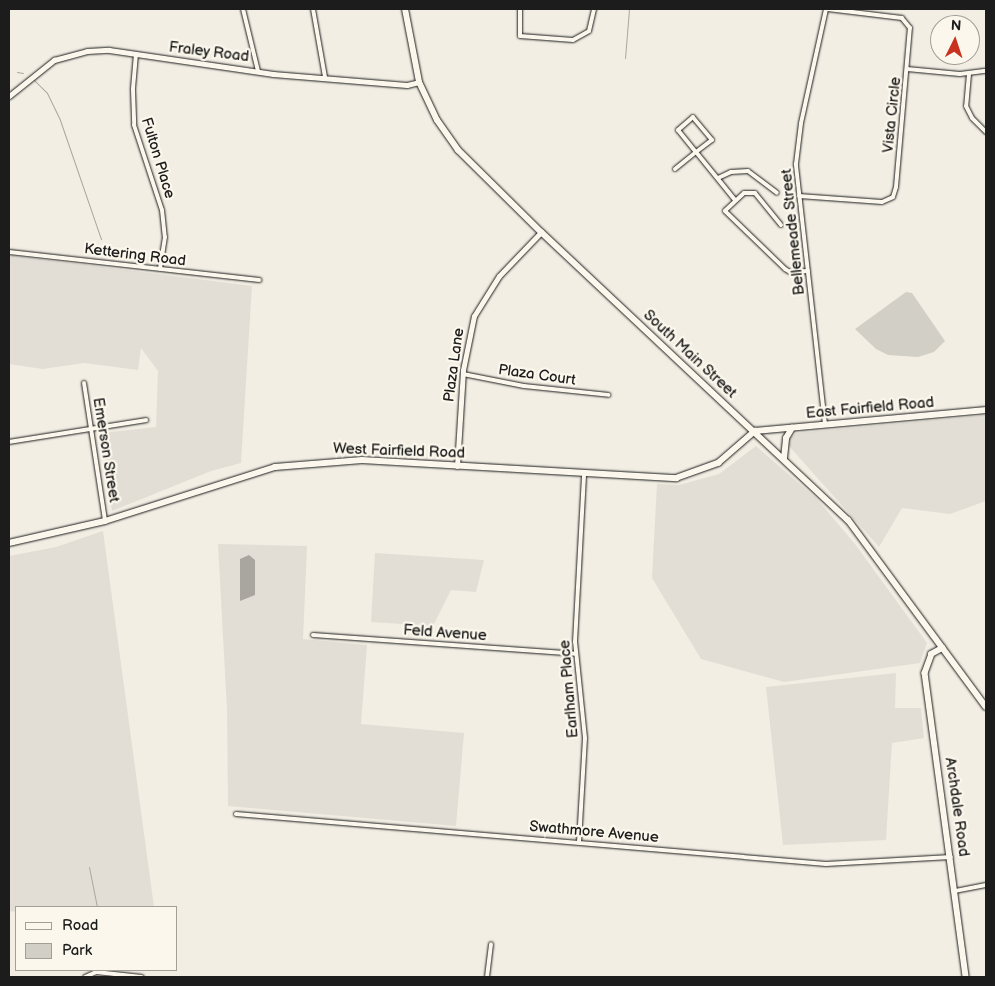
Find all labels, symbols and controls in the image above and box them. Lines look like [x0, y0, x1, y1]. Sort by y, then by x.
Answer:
north arrow [930, 15, 980, 65]
text: N [950, 17, 962, 34]
street label: Fraley Road [167, 38, 251, 66]
street label: Vista Circle [879, 76, 905, 154]
street label: Fulton Place [137, 115, 179, 201]
street label: Bellemeade Street [777, 168, 809, 296]
street label: Kettering Road [83, 240, 187, 270]
street label: South Main Street [639, 306, 741, 402]
street label: Plaza Lane [440, 327, 468, 403]
street label: Plaza Court [497, 361, 577, 389]
street label: East Fairfield Road [805, 393, 935, 423]
street label: Emerson Street [89, 396, 123, 504]
street label: West Fairfield Road [333, 440, 465, 462]
street label: Feld Avenue [403, 621, 487, 645]
street label: Earlham Place [556, 639, 582, 739]
street label: Archdale Road [941, 756, 973, 858]
street label: Swathmore Avenue [529, 817, 659, 847]
legend [15, 906, 178, 971]
text: Road [62, 916, 98, 935]
text: Park [62, 941, 92, 960]

